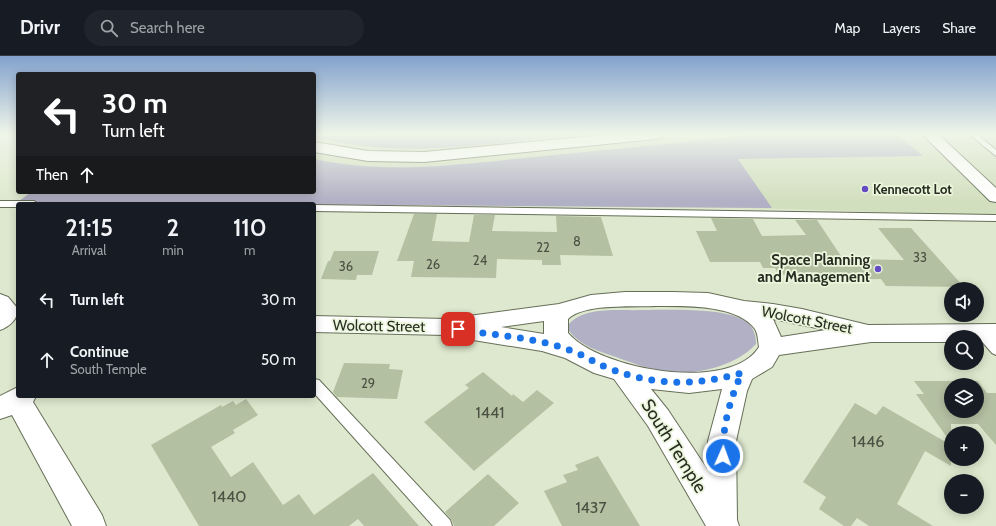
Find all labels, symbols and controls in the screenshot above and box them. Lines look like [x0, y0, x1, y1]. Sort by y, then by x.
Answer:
search box [84, 10, 364, 46]
text: Drivr [20, 16, 60, 39]
icon: search [98, 17, 120, 39]
text: Search here [130, 19, 205, 37]
text: Map [835, 19, 860, 37]
text: Layers [882, 19, 920, 37]
text: Share [942, 19, 976, 37]
text: 30 m [102, 86, 168, 120]
icon: left [36, 88, 88, 140]
text: Turn left [102, 120, 165, 142]
icon: ahead [76, 164, 98, 186]
text: Then [36, 166, 68, 184]
place label: Kennecott Lot [873, 181, 952, 197]
marker: Kennecott Lot [860, 184, 870, 194]
text: 21:15 [65, 213, 113, 242]
text: 2 [167, 213, 179, 242]
text: 110 [233, 213, 267, 242]
house number: 8 [573, 233, 581, 249]
house number: 22 [536, 239, 550, 255]
text: Arrival [72, 242, 106, 258]
text: min [162, 242, 184, 258]
text: m [244, 242, 256, 258]
house number: 33 [913, 249, 927, 265]
place label: Space Planning and Management [757, 251, 870, 286]
house number: 24 [473, 252, 488, 268]
house number: 26 [426, 256, 440, 272]
house number: 36 [339, 258, 353, 274]
marker: Space Planning and Management [873, 264, 883, 274]
map controls [944, 282, 984, 514]
button: sound [944, 282, 984, 322]
icon: left [36, 289, 58, 311]
text: Turn left [70, 291, 124, 309]
text: 30 m [261, 291, 296, 309]
street label: Wolcott Street [760, 302, 854, 338]
pin [441, 312, 475, 346]
street label: Wolcott Street [333, 316, 425, 336]
icon: arrive [447, 318, 469, 340]
button: search [944, 330, 984, 370]
text: Continue [70, 343, 129, 361]
icon: ahead [36, 349, 58, 371]
text: 50 m [261, 351, 296, 369]
text: South Temple [70, 361, 147, 377]
house number: 29 [361, 375, 375, 391]
button: layers [944, 378, 984, 418]
street label: South Temple [637, 395, 711, 497]
house number: 1441 [476, 403, 504, 422]
button: + [944, 426, 984, 466]
house number: 1446 [852, 432, 884, 451]
position arrow [702, 435, 744, 477]
button: − [944, 474, 984, 514]
house number: 1440 [212, 487, 246, 506]
house number: 1437 [575, 498, 607, 517]

